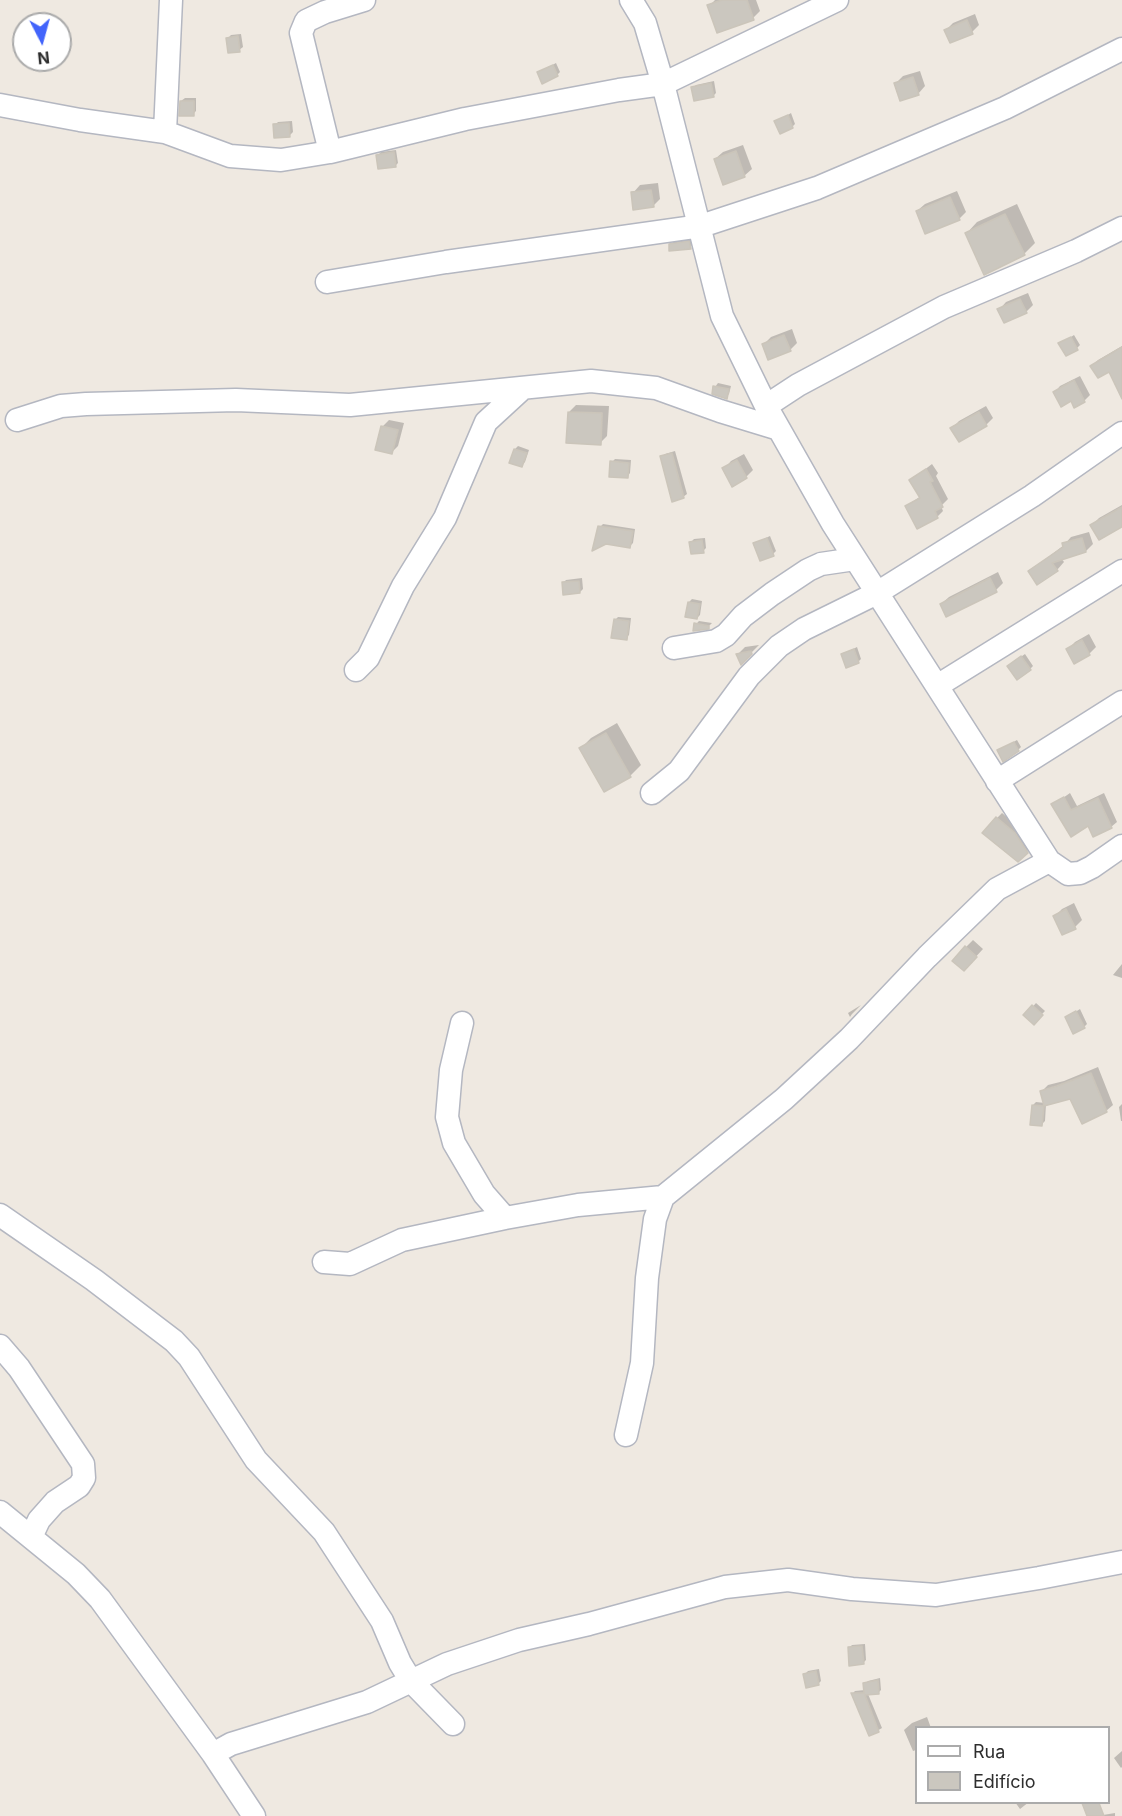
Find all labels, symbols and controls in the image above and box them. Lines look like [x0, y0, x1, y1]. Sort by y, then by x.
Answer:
north arrow [12, 12, 72, 72]
text: N [37, 47, 51, 68]
legend [915, 1726, 1110, 1804]
text: Rua [973, 1741, 1005, 1762]
text: Edifício [973, 1771, 1036, 1792]

